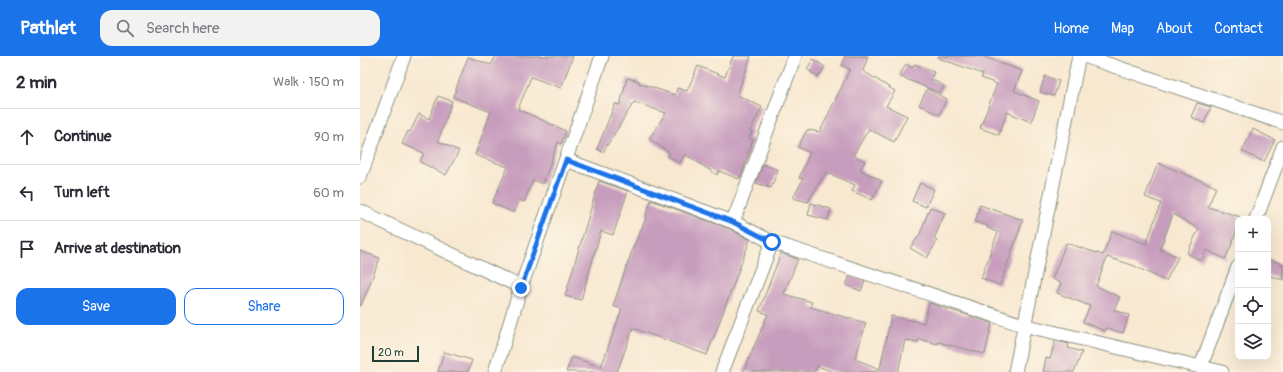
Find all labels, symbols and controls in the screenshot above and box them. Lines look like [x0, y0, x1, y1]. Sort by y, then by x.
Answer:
search box [100, 10, 380, 46]
text: Pathlet [20, 16, 76, 40]
icon: search [114, 17, 136, 39]
text: Search here [146, 19, 219, 38]
text: Home [1054, 20, 1089, 37]
text: Map [1111, 20, 1134, 37]
text: About [1156, 20, 1192, 37]
text: Contact [1214, 20, 1263, 37]
text: 2 min [16, 72, 57, 93]
text: Walk · 150 m [273, 74, 344, 90]
icon: ahead [16, 126, 38, 148]
text: Continue [54, 127, 112, 146]
text: 90 m [314, 129, 344, 145]
icon: left [16, 182, 38, 204]
text: Turn left [54, 183, 110, 202]
text: 60 m [313, 185, 344, 201]
map controls [1235, 216, 1271, 360]
button: + [1235, 216, 1271, 252]
route start [763, 233, 781, 251]
icon: arrive [16, 238, 38, 260]
text: Arrive at destination [54, 239, 181, 258]
button: − [1235, 252, 1271, 288]
route end [512, 279, 530, 297]
button: Save [16, 288, 176, 325]
button: Share [184, 288, 344, 325]
button: locate [1235, 288, 1271, 324]
button: layers [1235, 324, 1271, 360]
scale bar [372, 344, 419, 363]
text: 20 m [378, 346, 404, 359]

